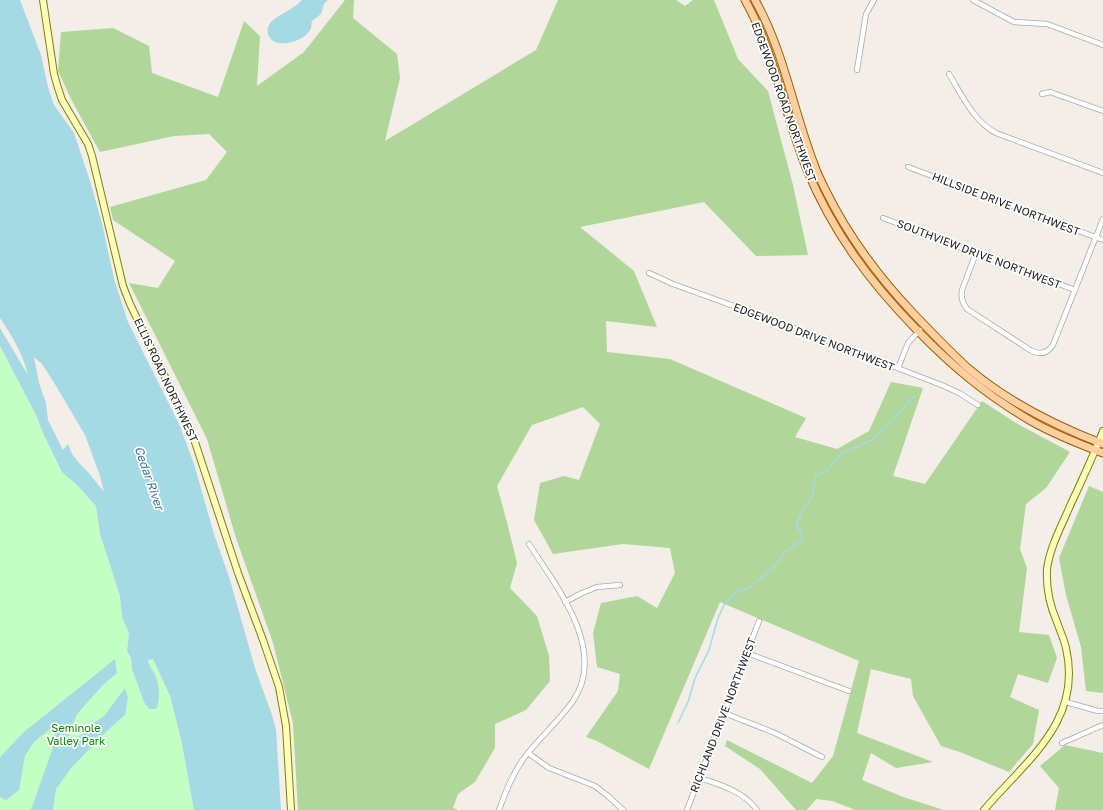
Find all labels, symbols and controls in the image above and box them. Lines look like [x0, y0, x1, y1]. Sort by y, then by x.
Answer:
street label: EDGEWOOD ROAD NORTHWEST [749, 20, 820, 184]
street label: HILLSIDE DRIVE NORTHWEST [930, 169, 1082, 238]
street label: SOUTHVIEW DRIVE NORTHWEST [895, 216, 1063, 291]
street label: EDGEWOOD DRIVE NORTHWEST [732, 300, 897, 373]
street label: ELLIS ROAD NORTHWEST [132, 316, 201, 444]
water label: Cedar River [132, 444, 168, 514]
street label: RICHLAND DRIVE NORTHWEST [687, 635, 758, 794]
park label: Seminole Valley Park [47, 721, 105, 747]

